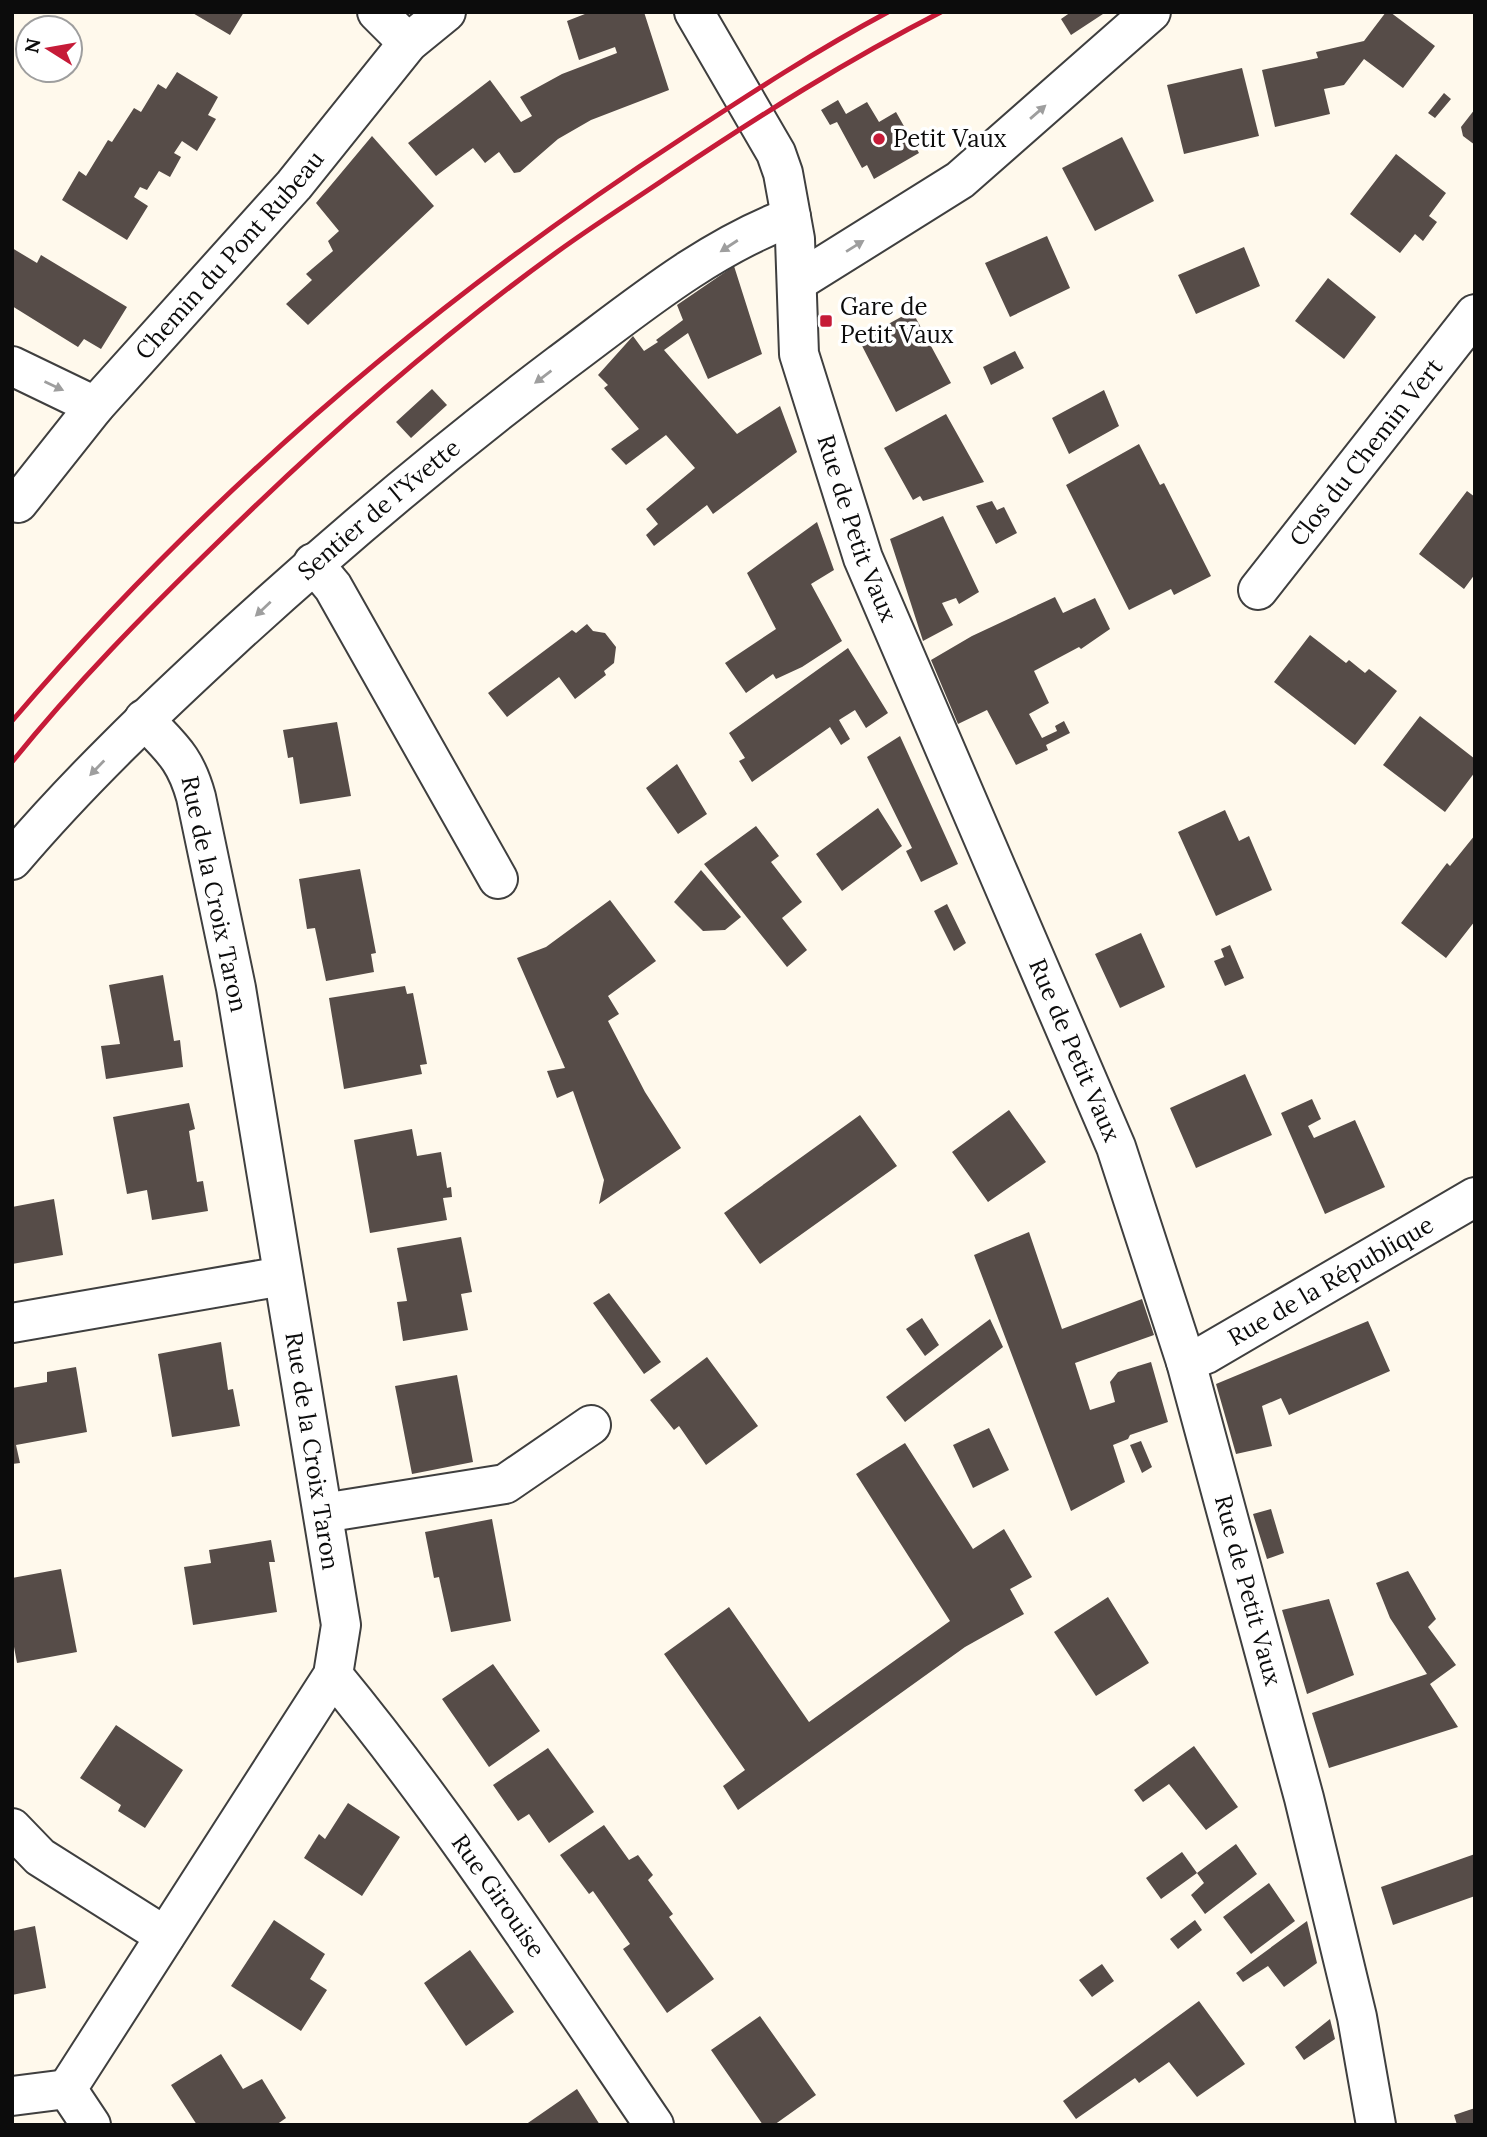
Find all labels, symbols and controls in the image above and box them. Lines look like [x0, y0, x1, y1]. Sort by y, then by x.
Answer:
north arrow [14, 14, 84, 84]
text: N [19, 36, 46, 55]
one-way arrow [1029, 104, 1047, 120]
place label: Petit Vaux [893, 123, 1007, 154]
marker: Petit Vaux [871, 131, 887, 147]
street label: Chemin du Pont Rubeau [128, 144, 330, 366]
one-way arrow [719, 239, 739, 252]
one-way arrow [846, 239, 864, 253]
place label: Gare de Petit Vaux [840, 291, 954, 350]
marker: Gare de Petit Vaux [818, 313, 834, 329]
street label: Clos du Chemin Vert [1282, 351, 1450, 552]
one-way arrow [534, 370, 553, 384]
one-way arrow [43, 381, 64, 392]
street label: Rue de Petit Vaux [810, 431, 905, 626]
street label: Sentier de l'Yvette [291, 432, 466, 587]
one-way arrow [255, 601, 272, 617]
one-way arrow [89, 759, 105, 777]
street label: Rue de la Croix Taron [174, 773, 255, 1015]
street label: Rue de Petit Vaux [1022, 954, 1128, 1146]
street label: Rue de la République [1222, 1209, 1439, 1353]
street label: Rue de la Croix Taron [278, 1330, 347, 1572]
street label: Rue de Petit Vaux [1208, 1492, 1289, 1689]
street label: Rue Girouise [445, 1828, 552, 1963]

